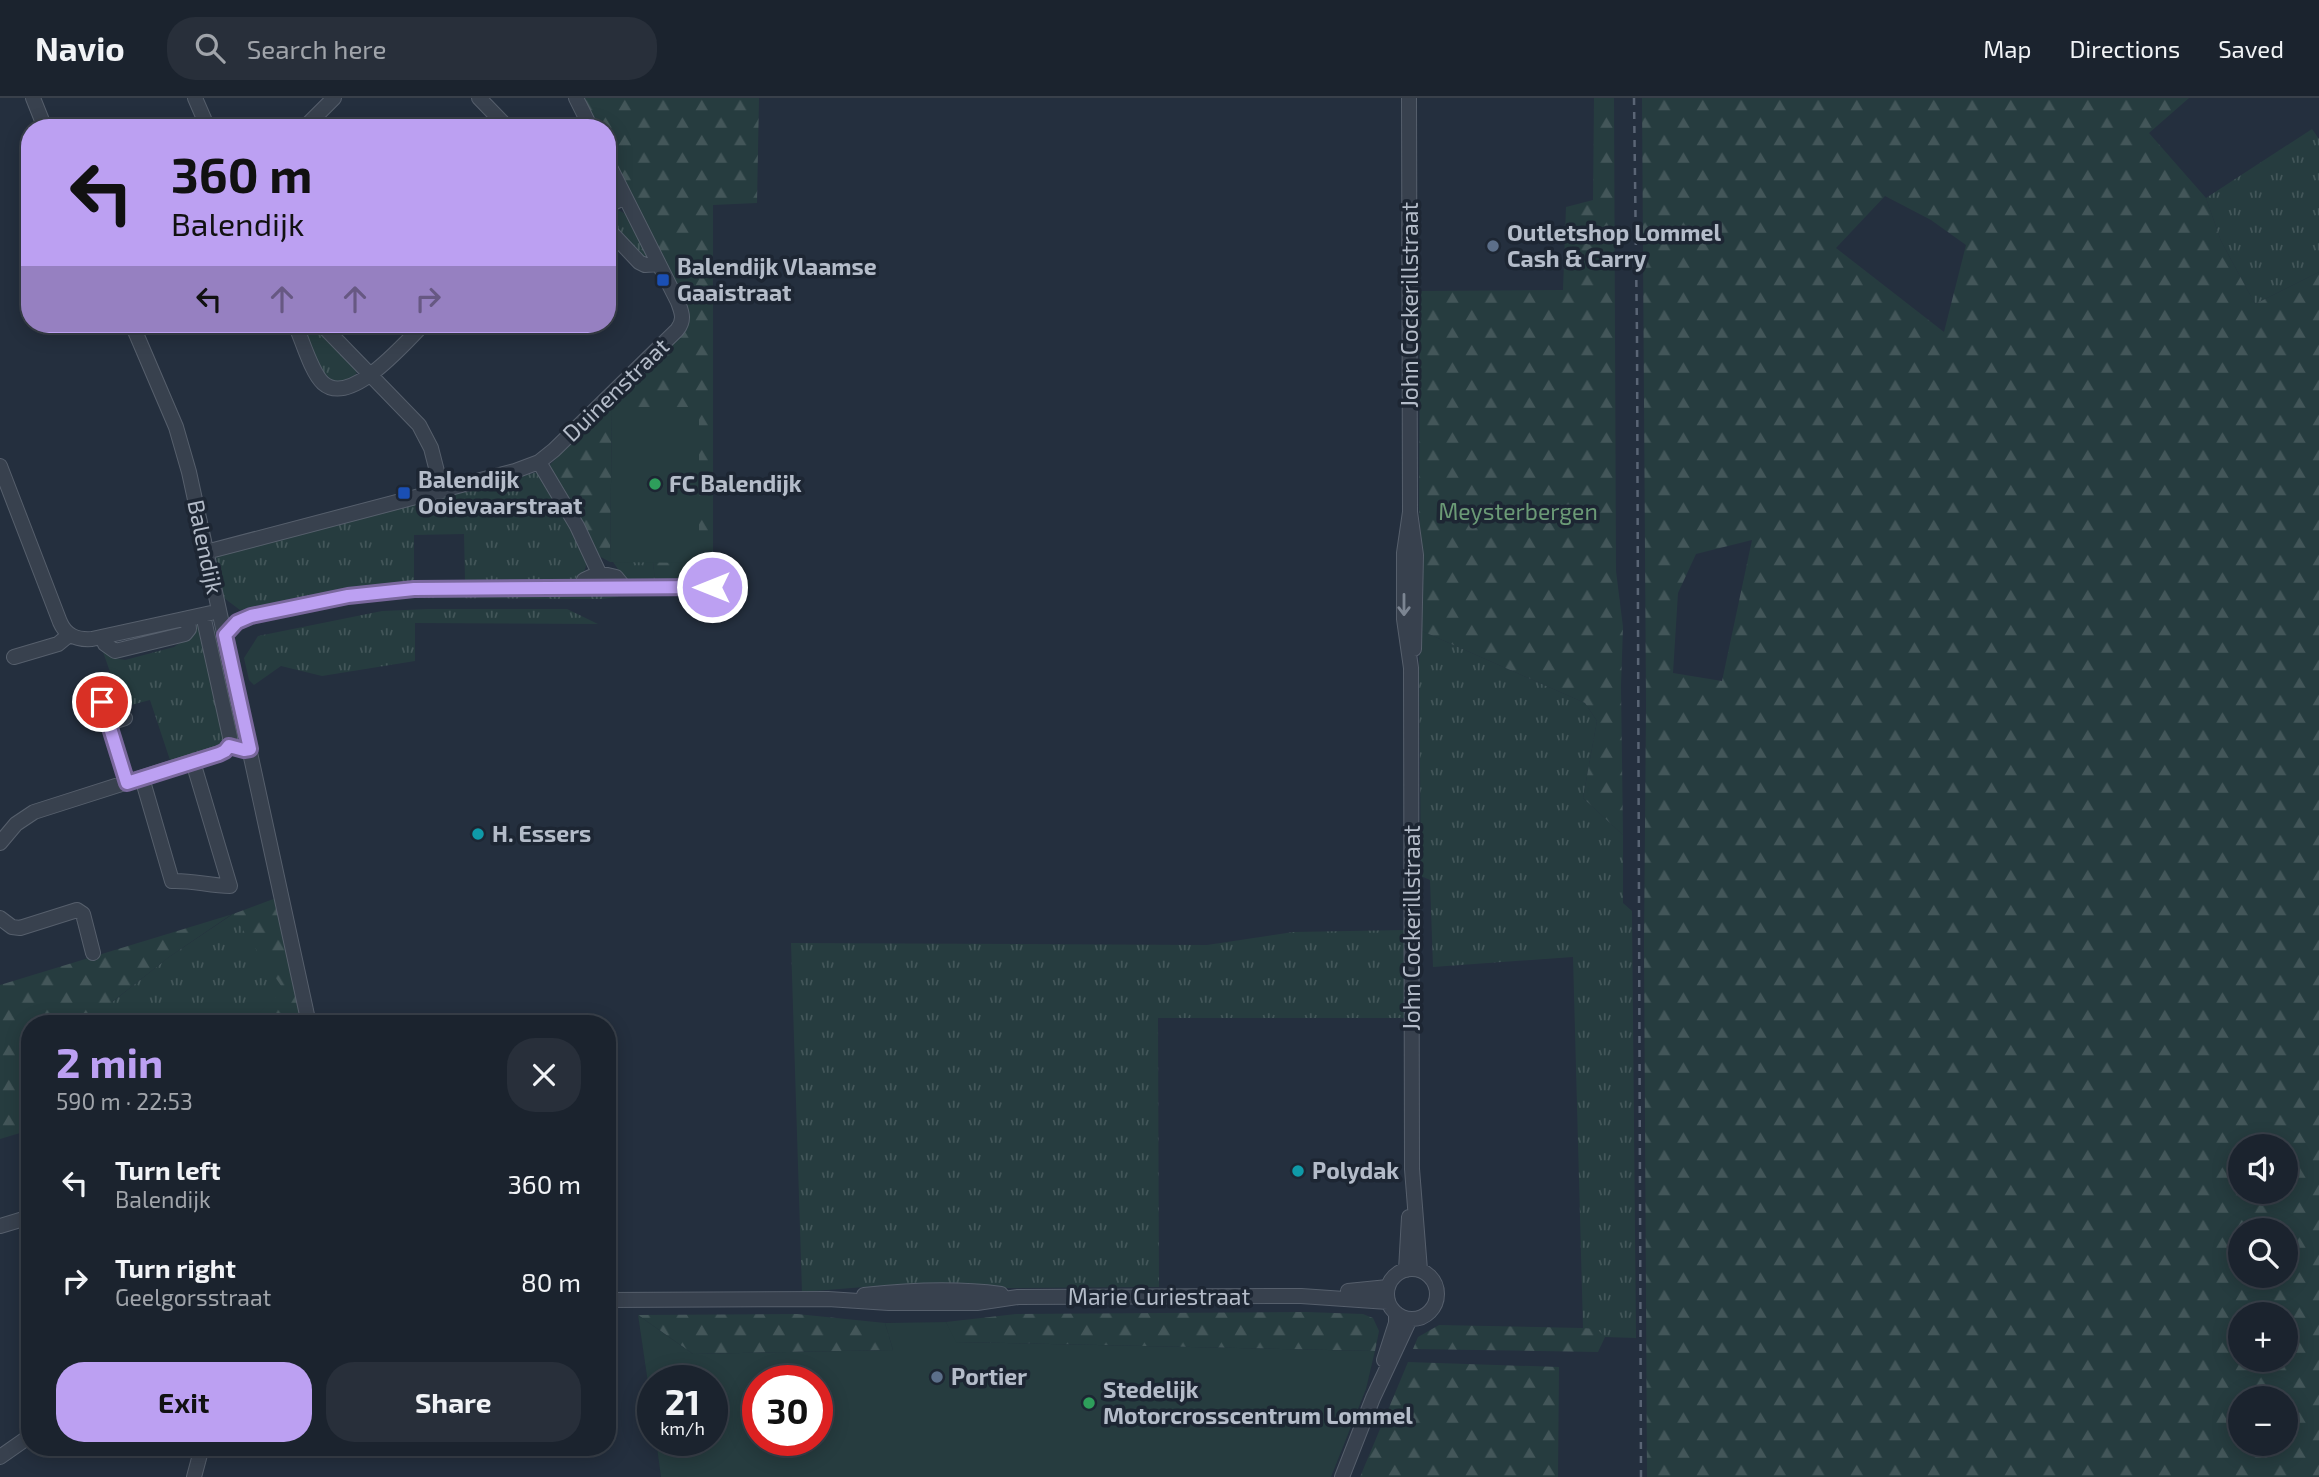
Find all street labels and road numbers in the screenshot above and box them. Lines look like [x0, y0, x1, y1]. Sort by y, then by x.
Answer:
street label: John Cockerillstraat [1395, 202, 1423, 408]
street label: Duinenstraat [556, 332, 674, 447]
street label: Balendijk [182, 497, 230, 597]
street label: John Cockerillstraat [1397, 825, 1425, 1031]
street label: Marie Curiestraat [1068, 1282, 1250, 1310]

